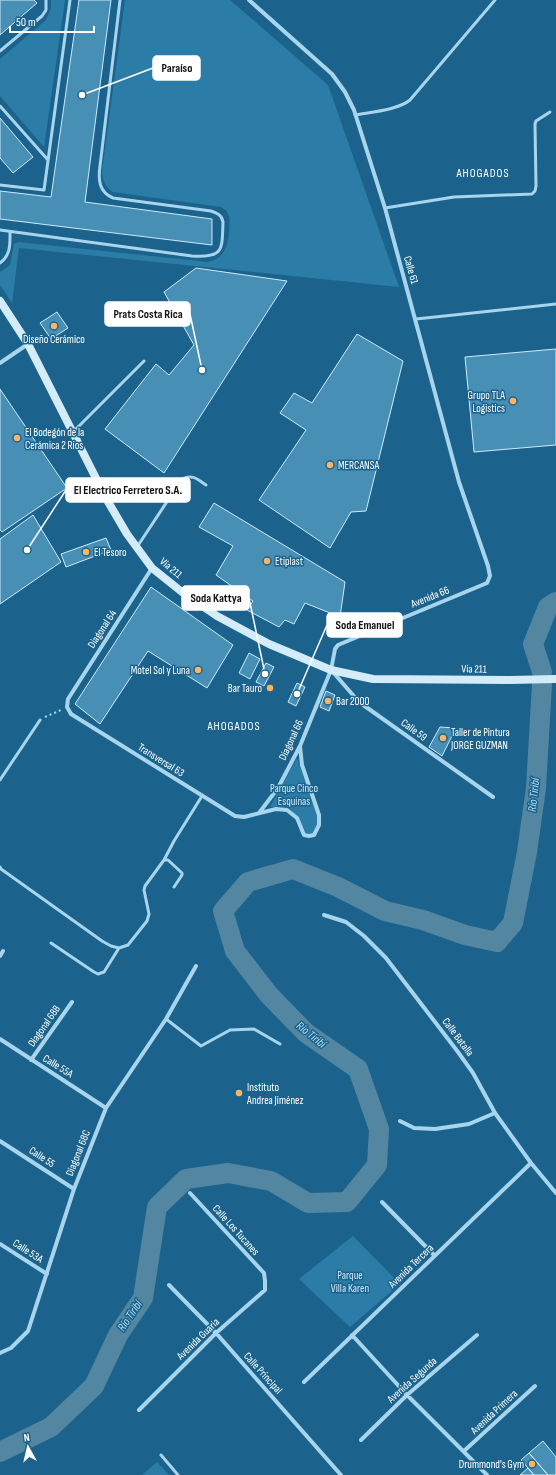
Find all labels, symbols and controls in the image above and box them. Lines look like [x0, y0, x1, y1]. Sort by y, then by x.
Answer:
scale bar [10, 8, 94, 34]
text: 50 m [16, 15, 36, 30]
callout: Paraíso [153, 56, 200, 80]
text: Paraíso [162, 61, 192, 76]
district label: AHOGADOS [455, 166, 510, 181]
street label: Calle 61 [401, 255, 421, 286]
callout: Prats Costa Rica [105, 302, 190, 326]
text: Prats Costa Rica [113, 307, 183, 322]
marker: Diseño Cerámico [49, 321, 59, 331]
place label: Diseño Cerámico [23, 333, 85, 346]
place label: Grupo TLA Logistics [468, 389, 505, 415]
marker: Grupo TLA Logistics [508, 396, 518, 406]
place label: El Bodegón de la Cerámica 2 Ríos [25, 426, 84, 452]
marker: El Bodegón de la Cerámica 2 Ríos [12, 433, 22, 443]
place label: MERCANSA [338, 459, 379, 472]
marker: MERCANSA [325, 460, 335, 470]
callout: El Electrico Ferretero S.A. [66, 478, 190, 502]
text: El Electrico Ferretero S.A. [74, 483, 182, 498]
place label: El Tesoro [94, 546, 127, 559]
marker: El Tesoro [81, 547, 91, 557]
street label: Vía 211 [157, 555, 185, 581]
place label: Etiplast [275, 555, 304, 568]
marker: Etiplast [262, 556, 272, 566]
street label: Avenida 66 [408, 583, 451, 611]
callout: Soda Kattya [182, 586, 249, 610]
text: Soda Kattya [190, 591, 242, 606]
street label: Diagonal 64 [85, 607, 119, 651]
callout: Soda Emanuel [327, 613, 402, 637]
text: Soda Emanuel [336, 618, 394, 633]
street label: Vía 211 [461, 662, 487, 676]
place label: Motel Sol y Luna [131, 664, 190, 677]
marker: Motel Sol y Luna [193, 665, 203, 675]
place label: Bar Tauro [228, 682, 262, 695]
marker: Bar Tauro [265, 683, 275, 693]
place label: Bar 2000 [336, 695, 369, 708]
marker: Bar 2000 [323, 696, 333, 706]
street label: Calle 59 [398, 716, 430, 744]
street label: Diagonal 66 [276, 718, 306, 762]
district label: AHOGADOS [206, 719, 261, 734]
place label: Taller de Pintura JORGE GUZMAN [450, 726, 510, 752]
marker: Taller de Pintura JORGE GUZMAN [438, 733, 448, 743]
street label: Transversal 63 [135, 741, 187, 780]
water label: Río Tiribí [525, 776, 543, 813]
park label: Parque Cinco Esquinas [270, 782, 318, 808]
street label: Diagonal 68B [25, 1003, 63, 1049]
street label: Calle Batalla [439, 1015, 477, 1059]
water label: Río Tiribí [293, 1018, 330, 1053]
street label: Calle 55A [40, 1052, 76, 1080]
place label: Instituto Andrea Jiménez [246, 1081, 304, 1107]
marker: Instituto Andrea Jiménez [234, 1088, 244, 1098]
street label: Diagonal 68C [63, 1128, 93, 1178]
street label: Calle 55 [27, 1144, 57, 1170]
street label: Calle Los Tucanes [210, 1202, 262, 1258]
street label: Calle 53A [10, 1236, 46, 1266]
street label: Avenida Tercera [385, 1241, 436, 1291]
park label: Parque Villa Karen [331, 1269, 369, 1295]
water label: Río Tiribí [114, 1296, 147, 1334]
street label: Avenida Guaria [173, 1315, 222, 1363]
street label: Calle Principal [241, 1350, 285, 1396]
street label: Avenida Segunda [384, 1354, 439, 1406]
street label: Avenida Primera [467, 1387, 520, 1438]
north arrow [8, 1427, 48, 1467]
text: N [23, 1431, 31, 1444]
place label: Drummond's Gym [459, 1458, 524, 1471]
marker: Drummond's Gym [527, 1459, 537, 1469]

